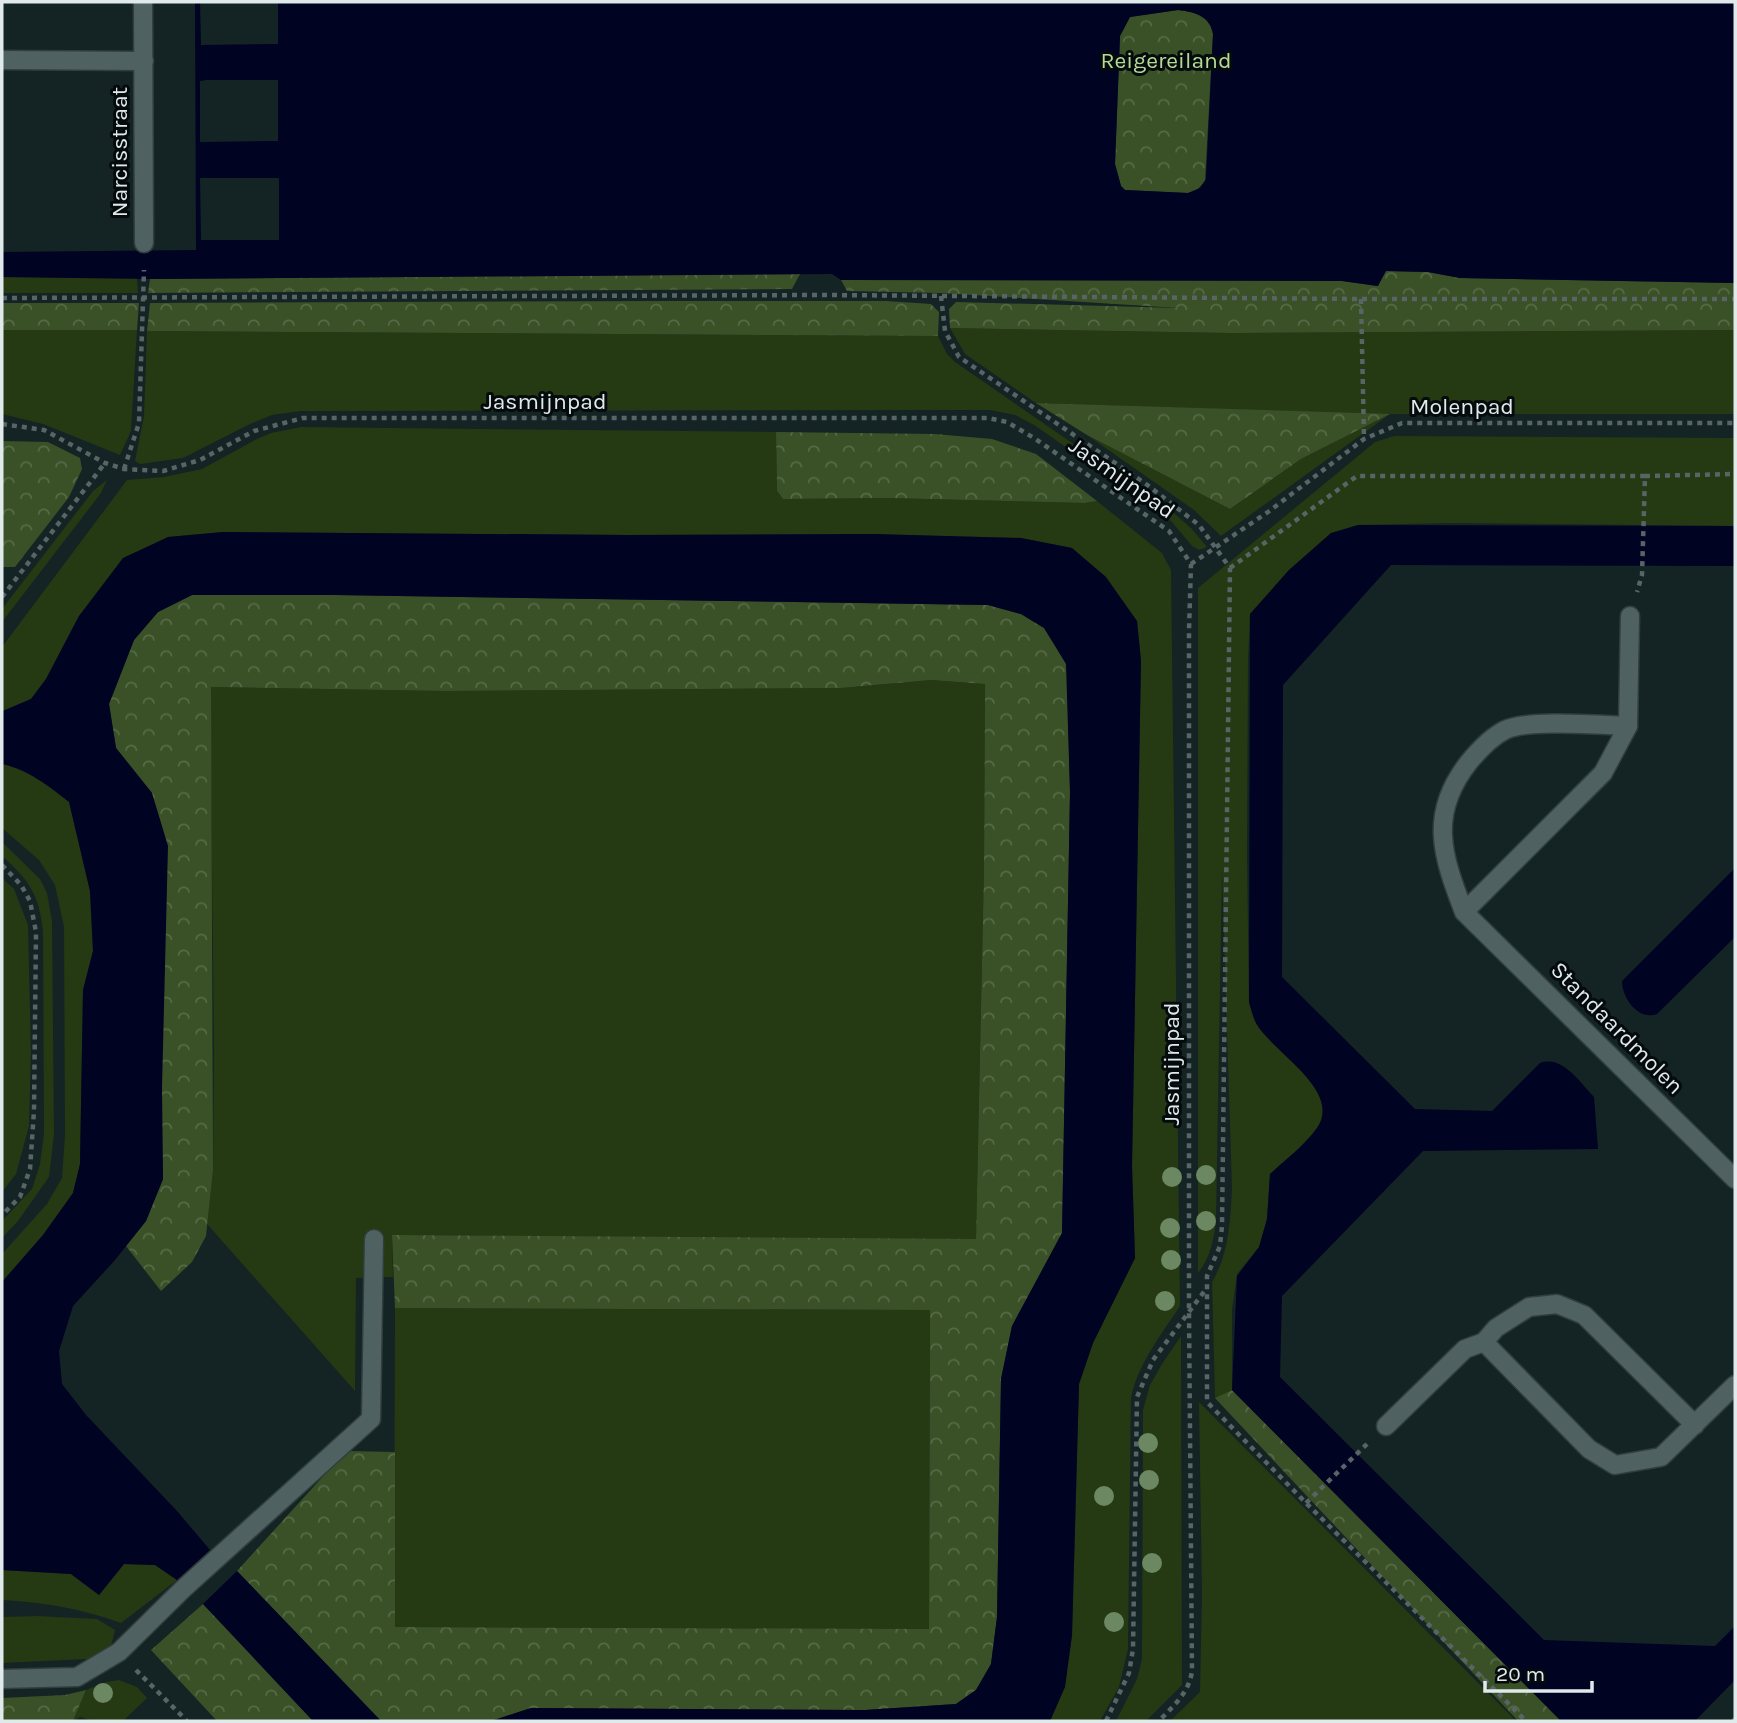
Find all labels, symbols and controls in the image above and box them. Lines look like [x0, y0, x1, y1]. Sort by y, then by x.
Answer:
park label: Reigereiland [1100, 47, 1232, 74]
street label: Narcisstraat [106, 86, 133, 217]
street label: Jasmijnpad [483, 388, 607, 415]
street label: Molenpad [1410, 393, 1514, 420]
street label: Jasmijnpad [1064, 432, 1180, 524]
street label: Standaardmolen [1545, 956, 1689, 1100]
street label: Jasmijnpad [1158, 1002, 1185, 1126]
scale bar [1485, 1650, 1592, 1694]
text: 20 m [1496, 1662, 1545, 1686]

